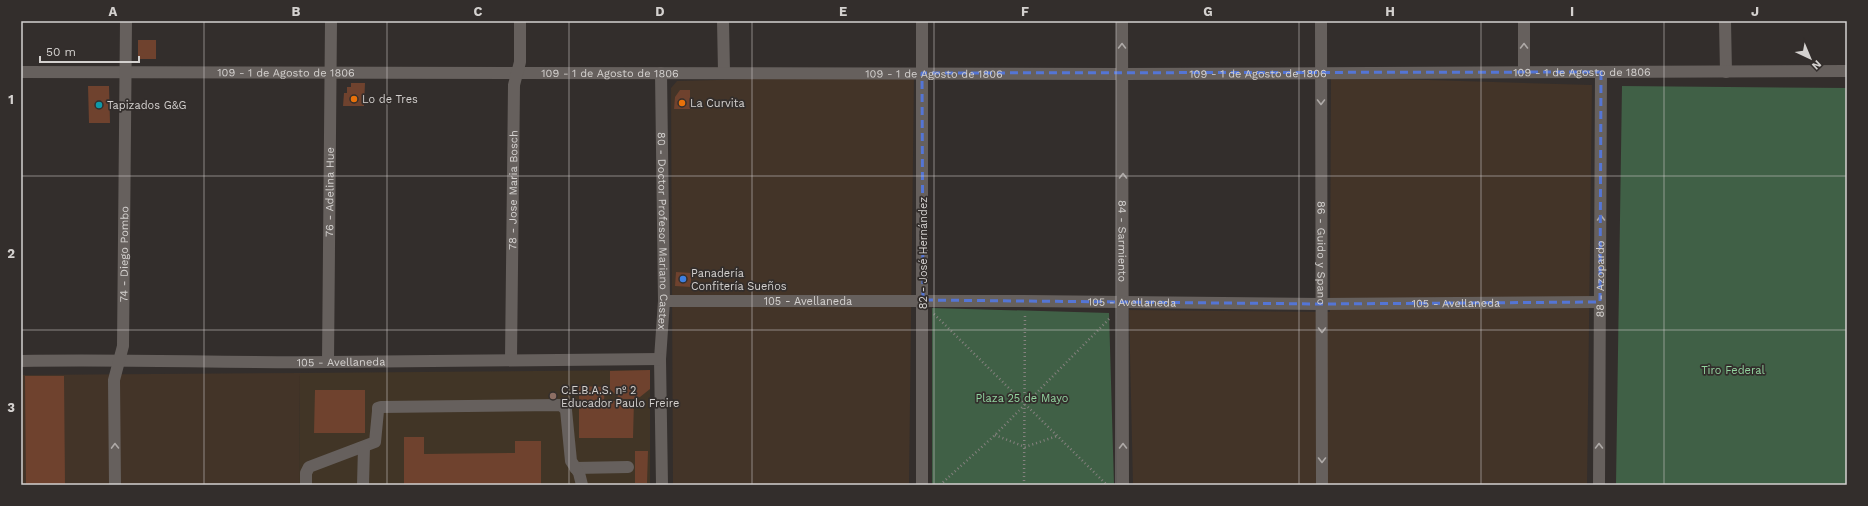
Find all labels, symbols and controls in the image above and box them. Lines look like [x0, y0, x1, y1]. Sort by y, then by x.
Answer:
text: A [109, 4, 118, 19]
text: B [292, 4, 301, 19]
text: C [474, 4, 483, 19]
text: D [655, 4, 665, 19]
text: E [839, 4, 847, 19]
text: F [1021, 4, 1029, 19]
text: G [1203, 4, 1213, 19]
text: H [1385, 4, 1395, 19]
text: I [1570, 4, 1574, 19]
text: J [1751, 4, 1759, 19]
scale bar [40, 38, 139, 64]
north arrow [1790, 38, 1830, 78]
one-way arrow [1118, 43, 1126, 49]
one-way arrow [1520, 43, 1528, 49]
text: 50 m [46, 45, 76, 59]
text: N [1809, 57, 1824, 72]
street label: 109 - 1 de Agosto de 1806 [1513, 65, 1651, 79]
street label: 109 - 1 de Agosto de 1806 [217, 66, 355, 79]
street label: 109 - 1 de Agosto de 1806 [541, 66, 679, 80]
street label: 109 - 1 de Agosto de 1806 [865, 67, 1003, 80]
street label: 109 - 1 de Agosto de 1806 [1189, 67, 1327, 80]
text: 1 [8, 92, 14, 107]
place label: Lo de Tres [362, 93, 418, 106]
marker: Lo de Tres [349, 94, 359, 104]
place label: La Curvita [690, 97, 745, 110]
marker: La Curvita [677, 98, 687, 108]
place label: Tapizados G&G [107, 99, 187, 112]
one-way arrow [1317, 99, 1325, 105]
marker: Tapizados G&G [94, 100, 104, 110]
street label: 78 - Jose Maria Bosch [506, 130, 520, 250]
street label: 80 - Doctor Profesor Mariano Castex [655, 132, 671, 330]
street label: 76 - Adelina Hue [323, 147, 336, 237]
one-way arrow [1118, 173, 1127, 179]
street label: 82 - José Hernández [917, 197, 930, 309]
street label: 84 - Sarmiento [1116, 200, 1129, 282]
street label: 86 - Guido y Spano [1315, 201, 1328, 305]
street label: 74 - Diego Pombo [117, 206, 131, 302]
one-way arrow [1597, 215, 1605, 221]
street label: 88 - Azopardo [1593, 241, 1607, 317]
text: 2 [7, 246, 15, 261]
place label: Panadería Confitería Sueños [691, 267, 787, 293]
marker: Panadería Confitería Sueños [678, 274, 688, 284]
street label: 105 - Avellaneda [764, 295, 852, 308]
street label: 105 - Avellaneda [1088, 295, 1176, 309]
street label: 105 - Avellaneda [1412, 296, 1500, 310]
one-way arrow [1318, 327, 1326, 333]
street label: 105 - Avellaneda [297, 355, 385, 369]
park label: Tiro Federal [1701, 364, 1765, 377]
place label: C.E.B.A.S. nº 2 Educador Paulo Freire [561, 384, 679, 410]
marker: C.E.B.A.S. nº 2 Educador Paulo Freire [548, 391, 558, 401]
park label: Plaza 25 de Mayo [976, 392, 1068, 405]
text: 3 [7, 400, 15, 415]
one-way arrow [111, 443, 119, 449]
one-way arrow [1119, 443, 1127, 449]
one-way arrow [1595, 443, 1603, 449]
one-way arrow [1318, 457, 1326, 463]

